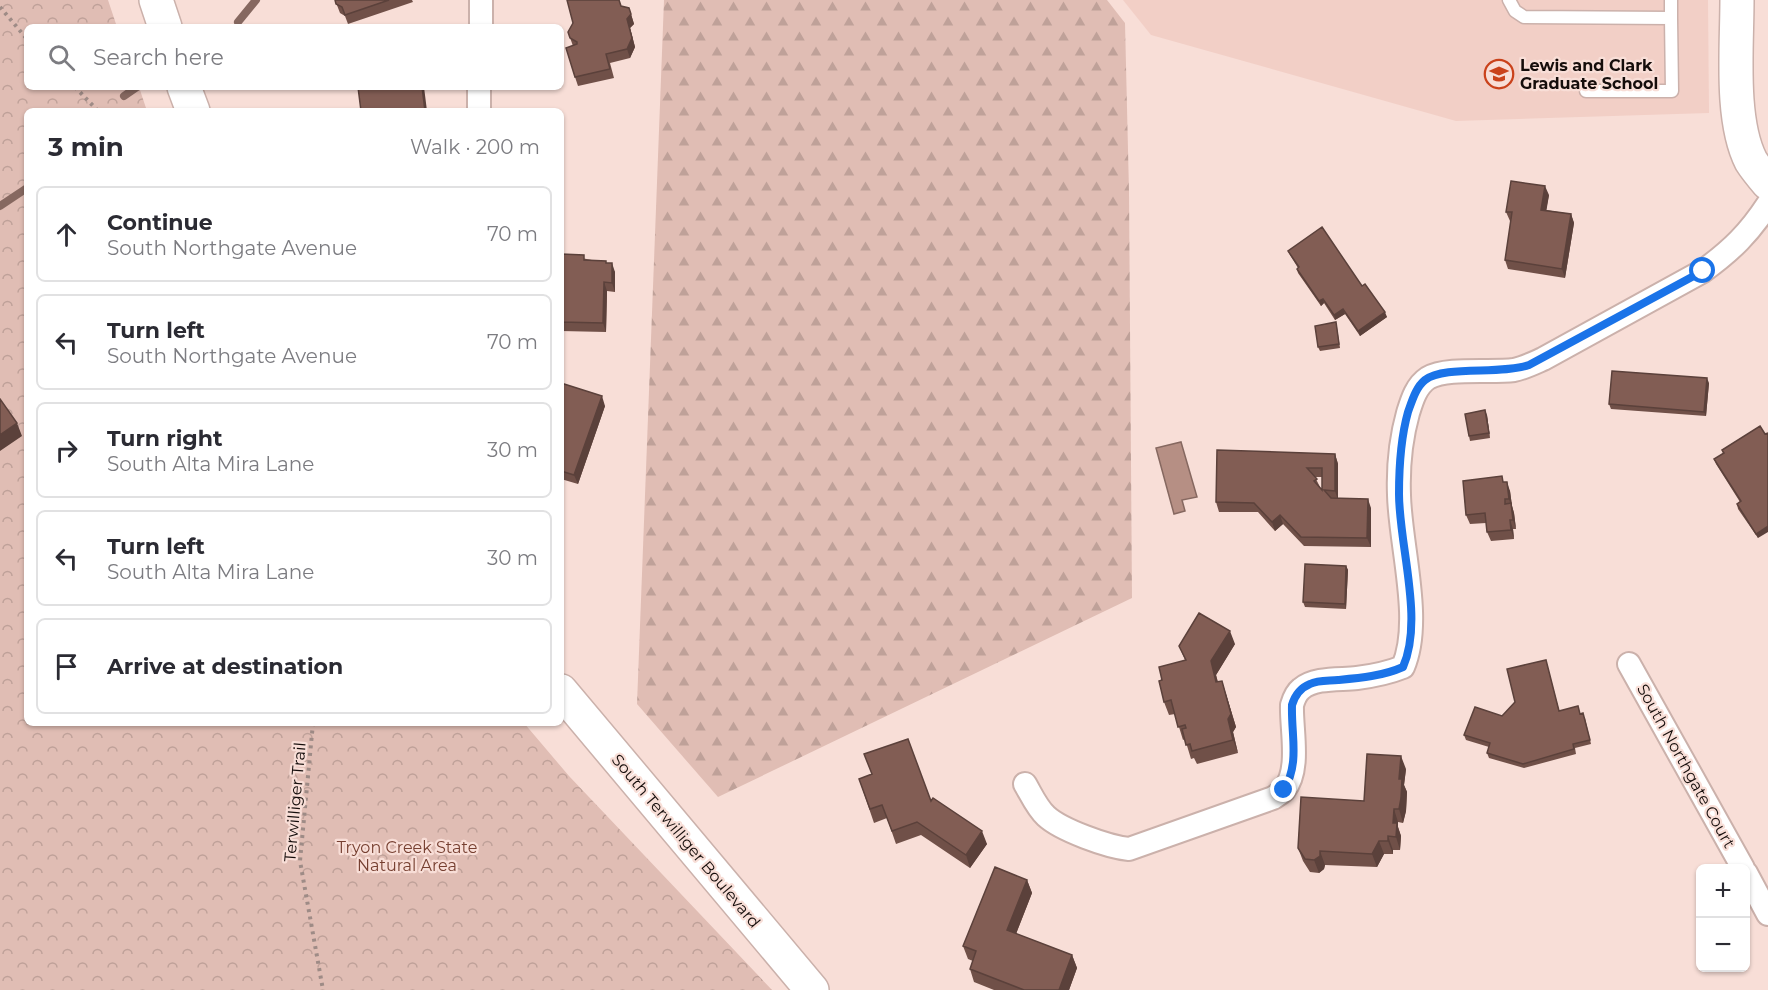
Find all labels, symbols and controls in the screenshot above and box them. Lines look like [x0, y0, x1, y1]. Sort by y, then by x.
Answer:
search box [24, 24, 564, 90]
icon: search [45, 41, 78, 74]
text: Search here [93, 44, 224, 71]
place label: Lewis and Clark Graduate School [1520, 56, 1658, 93]
school or university icon: Lewis and Clark Graduate School [1483, 58, 1515, 90]
text: 3 min [48, 131, 124, 163]
text: Walk · 200 m [410, 135, 540, 159]
text: Continue [107, 209, 213, 236]
icon: ahead [50, 218, 83, 251]
text: 70 m [487, 222, 538, 246]
text: South Northgate Avenue [107, 236, 357, 260]
route start [1689, 257, 1715, 283]
text: Turn left [107, 317, 205, 344]
icon: left [50, 326, 83, 359]
text: 70 m [487, 330, 538, 354]
text: South Northgate Avenue [107, 344, 357, 368]
text: Turn right [107, 425, 222, 452]
icon: right [50, 434, 83, 467]
text: 30 m [487, 438, 538, 462]
text: South Alta Mira Lane [107, 452, 314, 476]
text: Turn left [107, 533, 205, 560]
icon: left [50, 542, 83, 575]
text: 30 m [487, 546, 538, 570]
text: South Alta Mira Lane [107, 560, 314, 584]
icon: arrive [50, 650, 83, 683]
text: Arrive at destination [107, 653, 343, 680]
street label: South Northgate Court [1633, 681, 1739, 852]
street label: Terwilliger Trail [280, 741, 310, 863]
street label: South Terwilliger Boulevard [608, 750, 764, 932]
route end [1270, 776, 1296, 802]
park label: Tryon Creek State Natural Area [337, 838, 477, 875]
map controls [1696, 864, 1750, 972]
button: + [1696, 864, 1750, 918]
button: − [1696, 918, 1750, 972]

